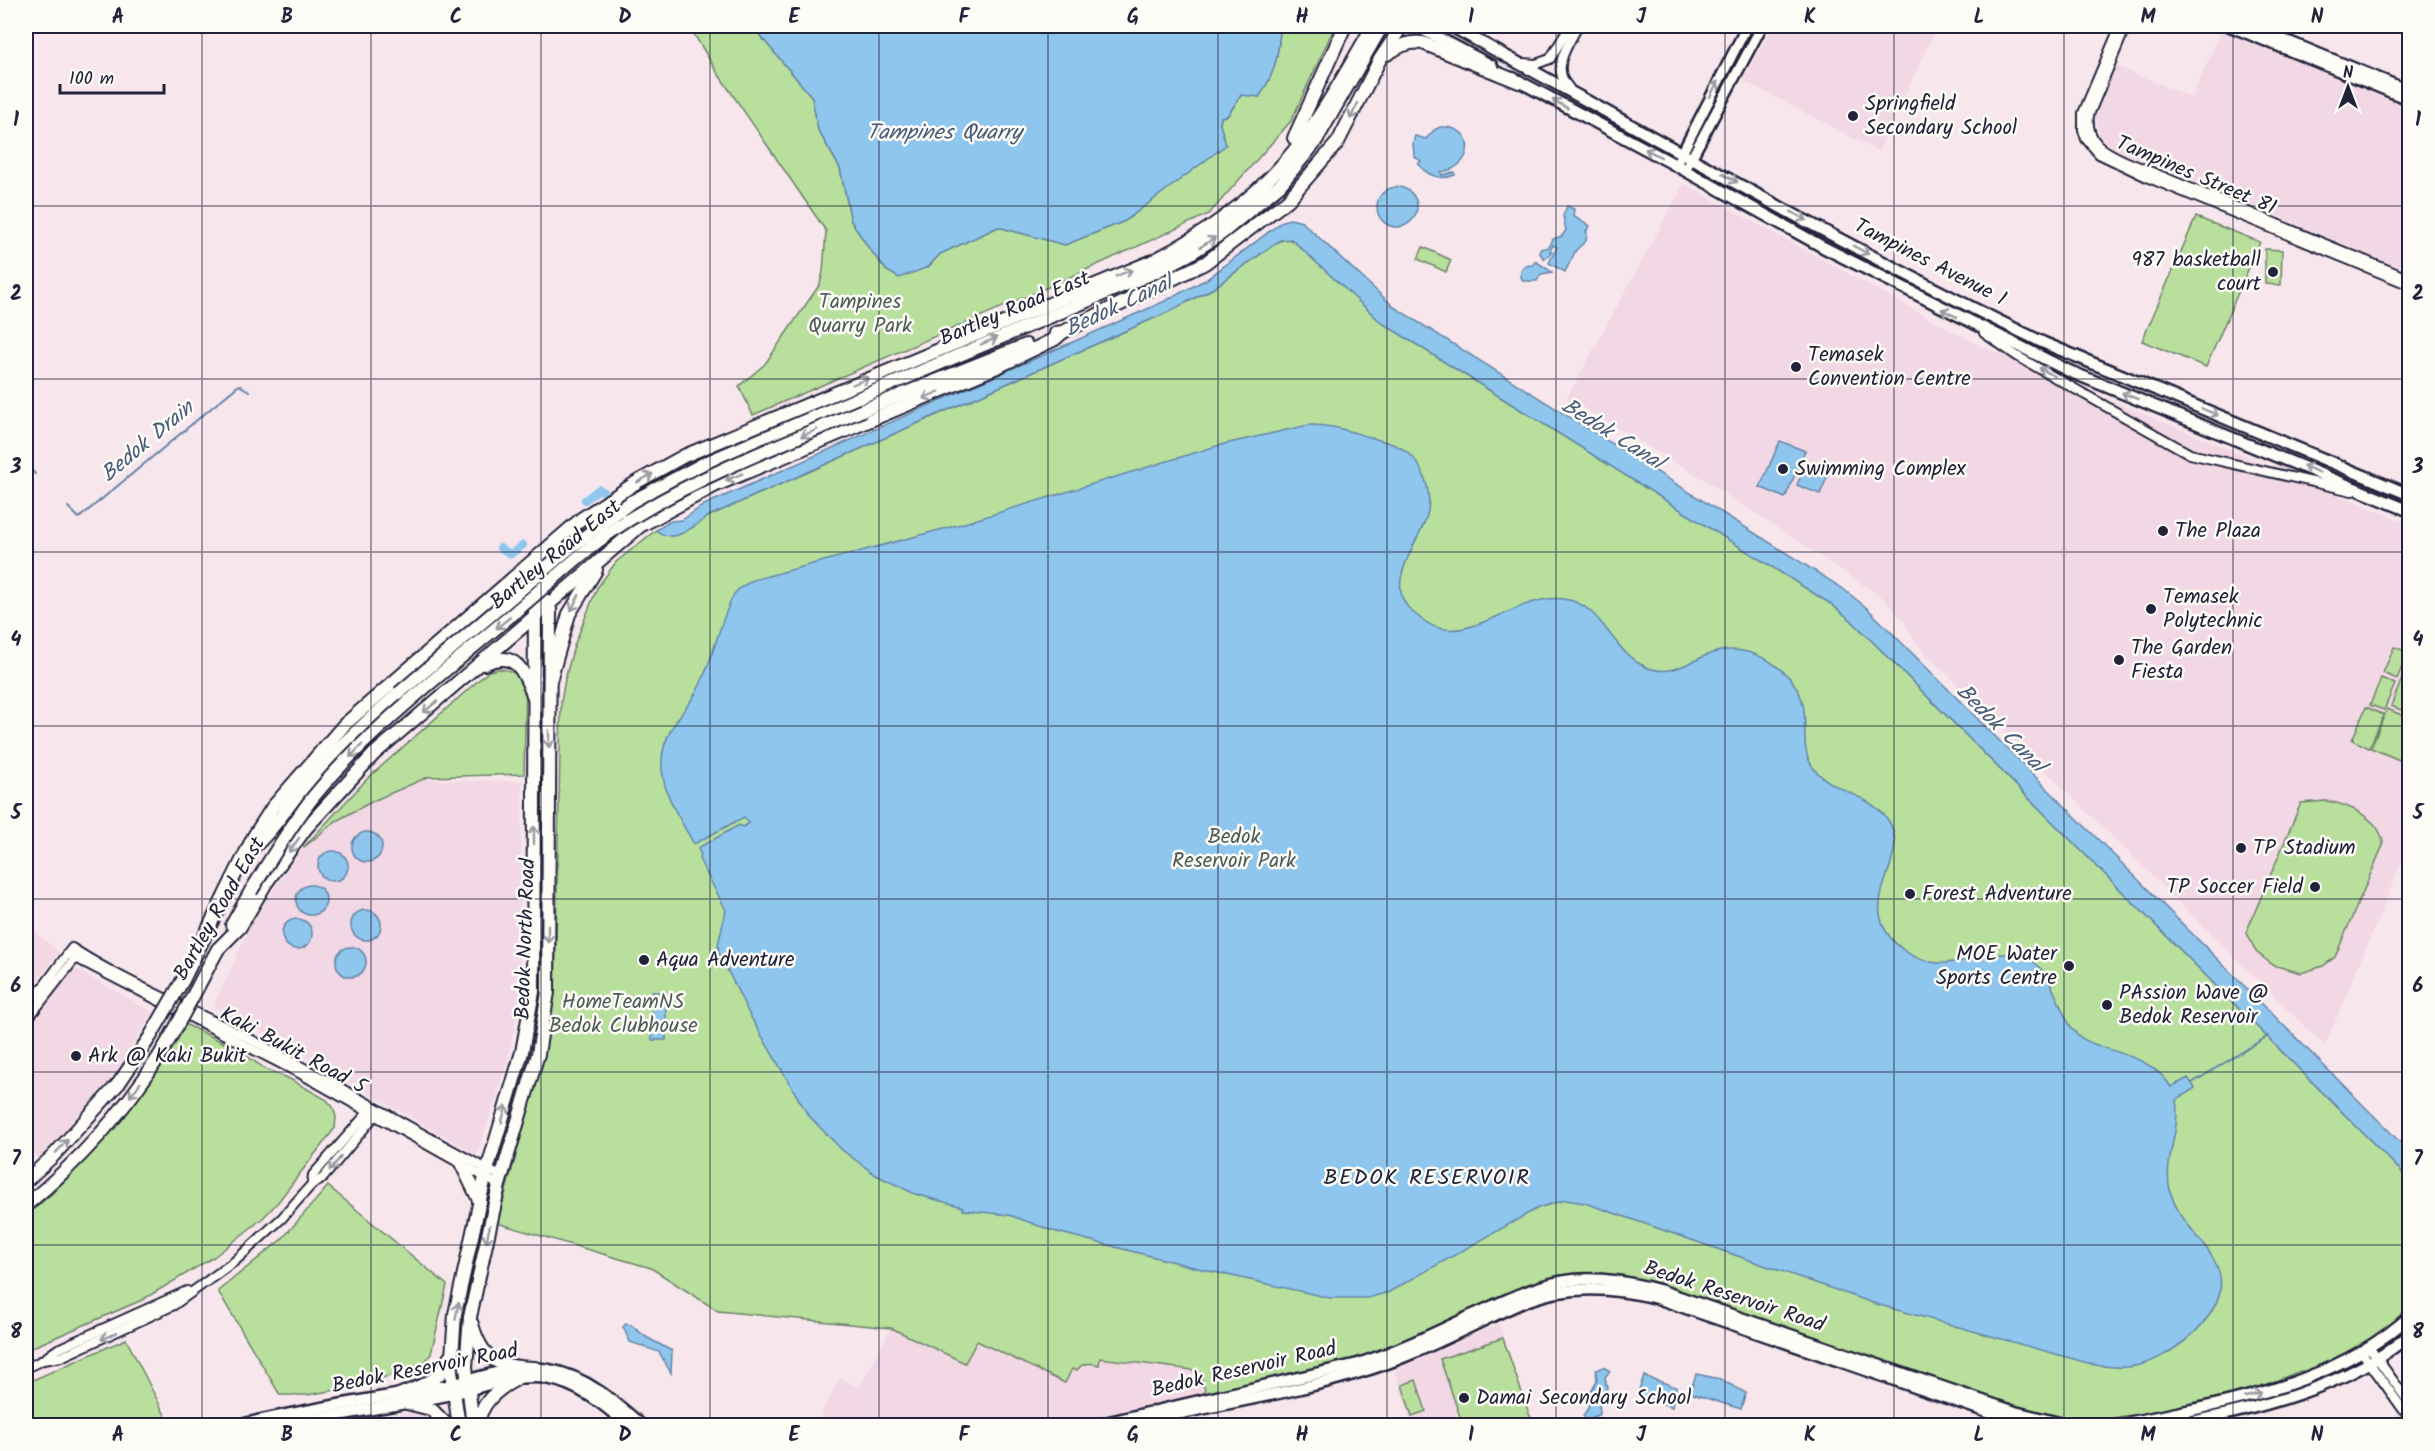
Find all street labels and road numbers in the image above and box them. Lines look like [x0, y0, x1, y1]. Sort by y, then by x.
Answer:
street label: Tampines Street 81 [2110, 127, 2282, 225]
street label: Tampines Avenue 1 [1848, 210, 2012, 316]
street label: Bartley Road East [934, 262, 1096, 356]
street label: Bartley Road East [483, 491, 630, 618]
street label: Bartley Road East [165, 830, 275, 987]
street label: Bedok North Road [507, 857, 545, 1020]
street label: Kaki Bukit Road 5 [214, 998, 374, 1104]
street label: Bedok Reservoir Road [1639, 1252, 1829, 1342]
street label: Bedok Reservoir Road [1148, 1333, 1340, 1407]
street label: Bedok Reservoir Road [329, 1335, 521, 1403]

